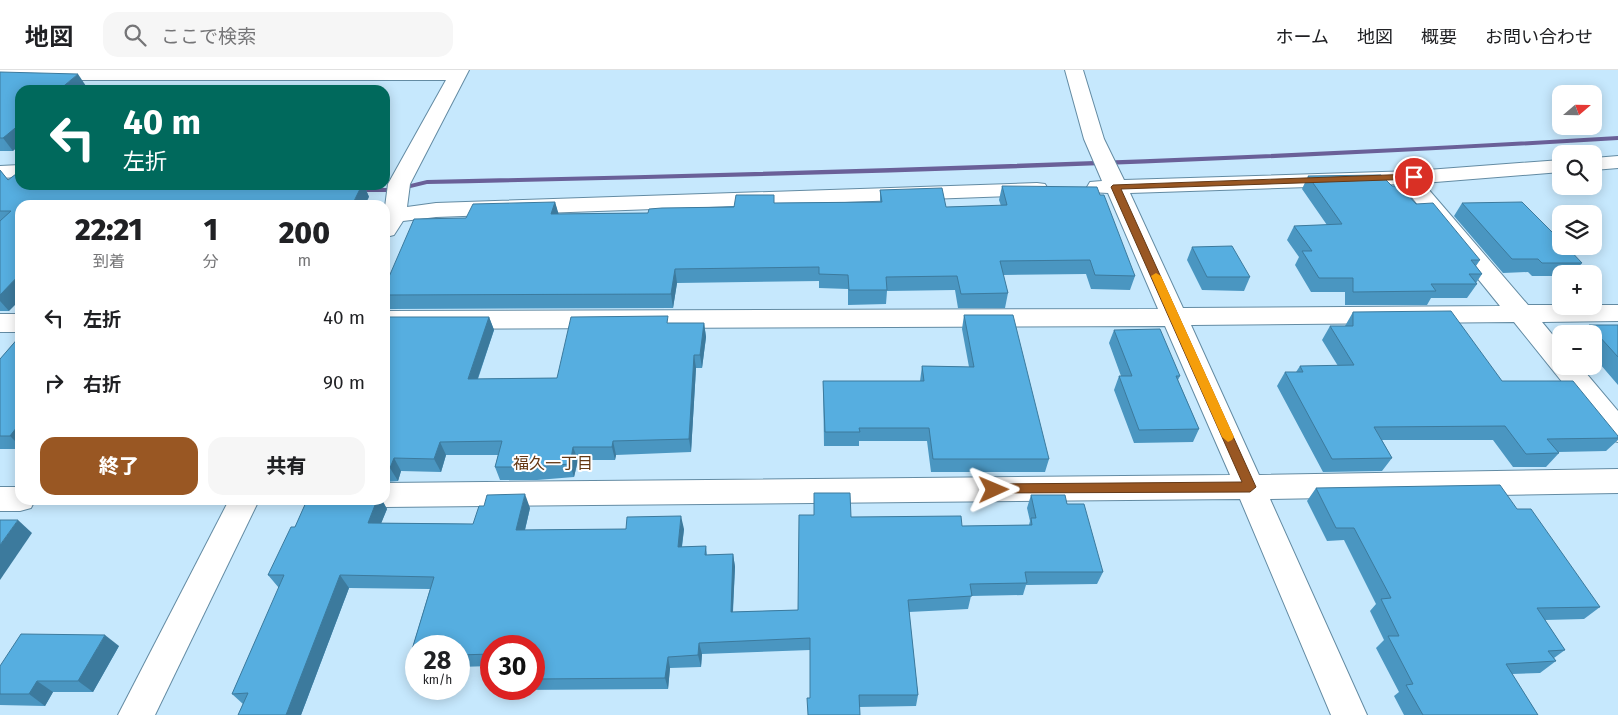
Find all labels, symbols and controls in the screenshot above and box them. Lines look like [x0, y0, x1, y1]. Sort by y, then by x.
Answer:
search box [103, 12, 453, 57]
icon: search [121, 21, 149, 49]
text: 地図 [25, 23, 73, 51]
text: ここで検索 [161, 25, 256, 48]
text: ホーム [1276, 26, 1329, 48]
text: 地図 [1357, 26, 1393, 48]
text: 概要 [1421, 26, 1457, 48]
text: お問い合わせ [1485, 26, 1593, 48]
north arrow [1552, 85, 1602, 135]
map controls [1552, 85, 1602, 375]
text: 40 m [123, 101, 201, 143]
icon: left [40, 105, 105, 170]
button: search [1552, 145, 1602, 195]
text: 左折 [123, 148, 167, 175]
pin [1393, 156, 1435, 198]
icon: arrive [1400, 163, 1428, 191]
button: layers [1552, 205, 1602, 255]
text: 22:21 [75, 212, 143, 248]
text: 1 [204, 212, 218, 248]
text: 200 [279, 215, 330, 251]
text: m [297, 251, 311, 270]
text: 到着 [93, 252, 125, 271]
text: 分 [203, 252, 219, 271]
button: + [1552, 265, 1602, 315]
icon: left [40, 304, 68, 332]
text: 40 m [323, 306, 365, 329]
text: 左折 [83, 308, 121, 331]
button: − [1552, 325, 1602, 375]
icon: right [40, 369, 68, 397]
text: 90 m [323, 371, 365, 394]
text: 右折 [83, 373, 121, 396]
button: 終了 [40, 437, 198, 495]
button: 共有 [208, 437, 365, 495]
district label: 福久一丁目 [513, 454, 593, 473]
position arrow [967, 463, 1019, 515]
speed limit sign: 30 [480, 635, 545, 700]
text: 28 [424, 646, 451, 676]
text: km/h [423, 673, 452, 687]

